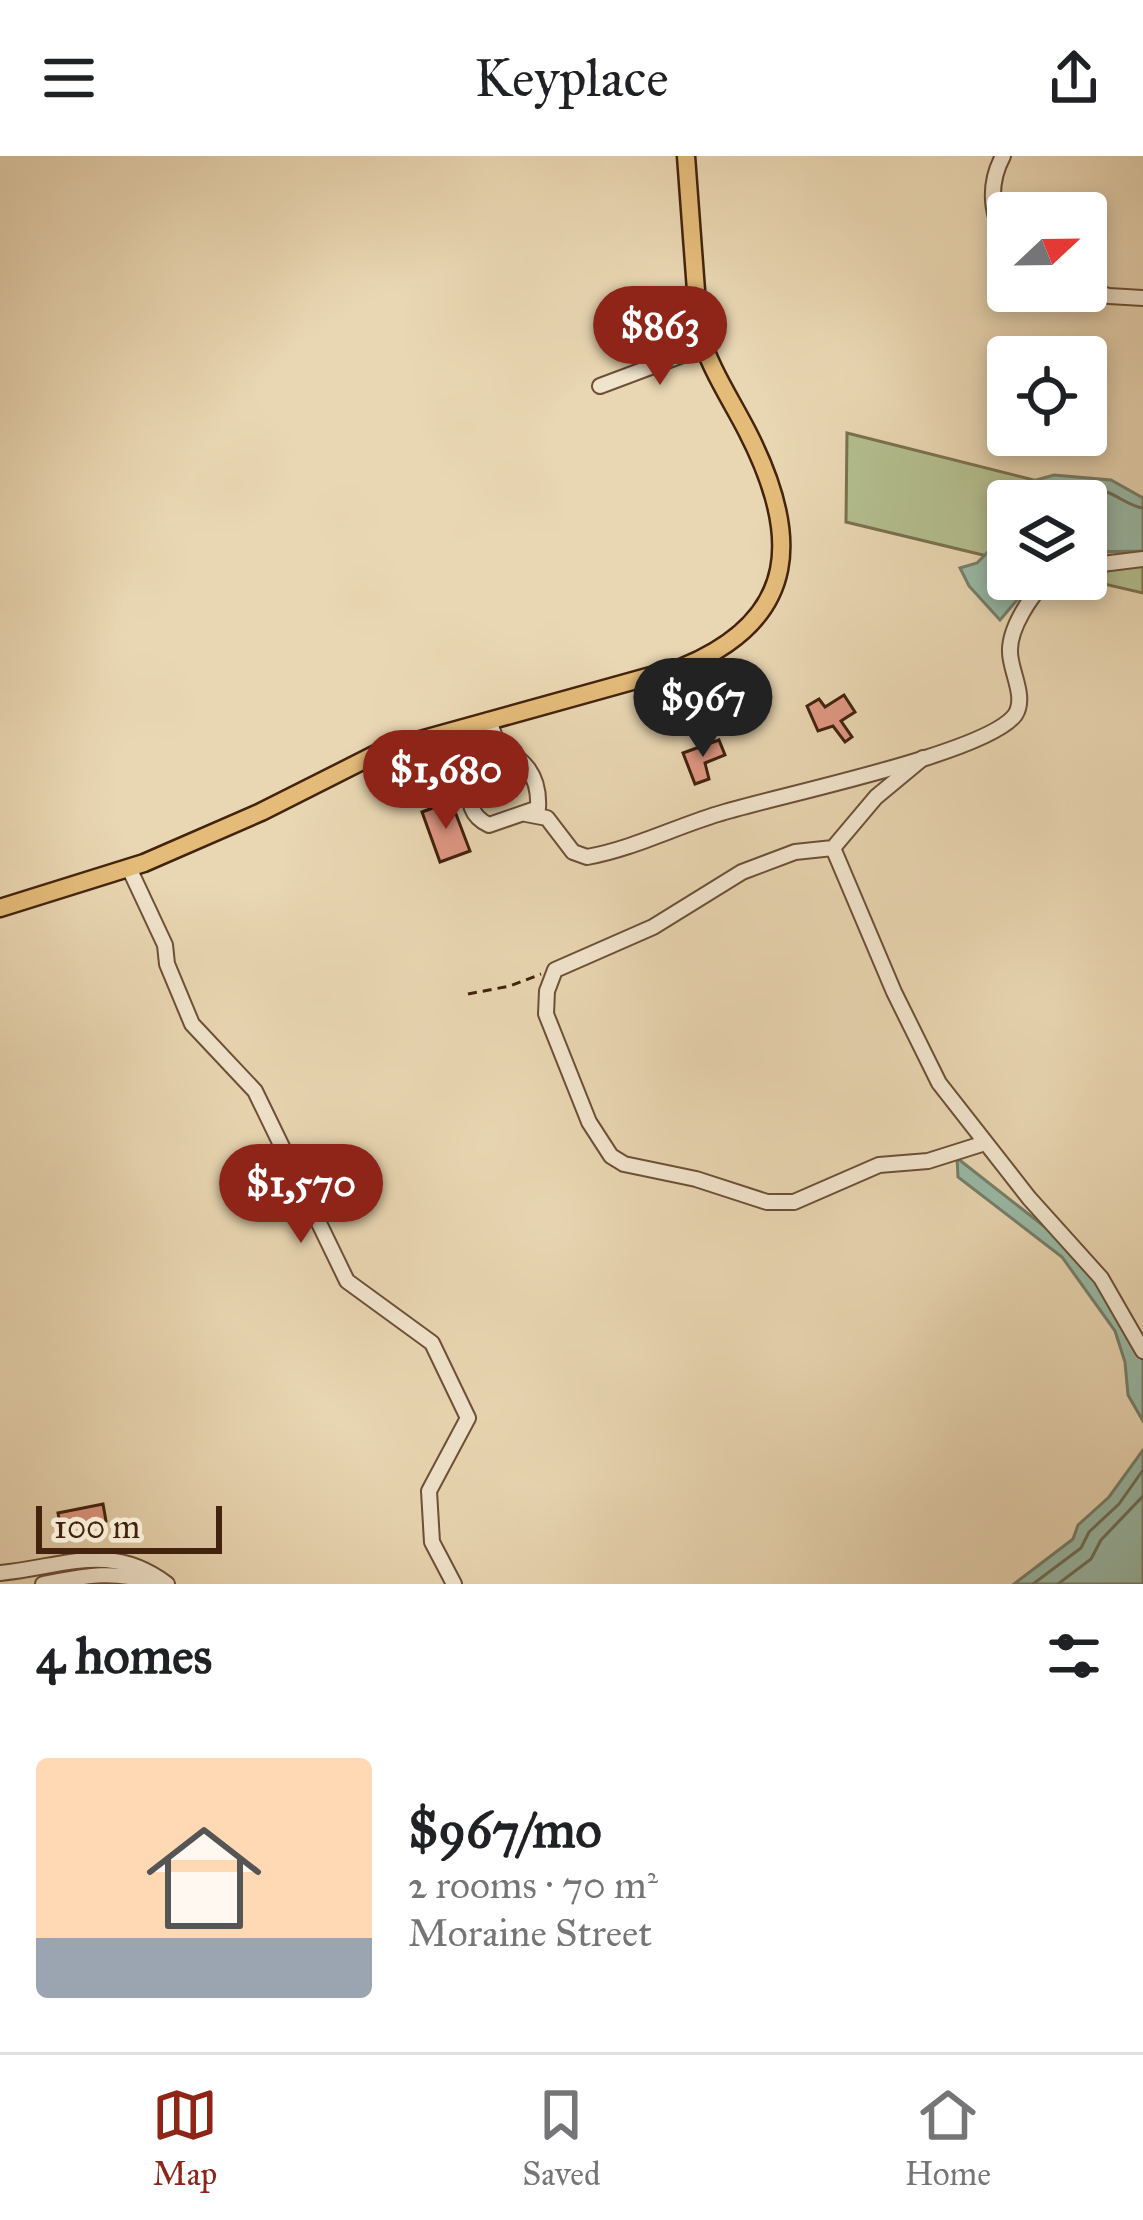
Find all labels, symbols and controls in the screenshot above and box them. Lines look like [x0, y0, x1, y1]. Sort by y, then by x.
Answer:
icon: menu [36, 45, 102, 111]
text: Keyplace [474, 45, 669, 111]
icon: share [1041, 45, 1107, 111]
north arrow [987, 192, 1107, 312]
map controls [987, 192, 1107, 600]
pin: $863 [589, 286, 731, 388]
text: $863 [620, 301, 700, 349]
button: locate [987, 336, 1107, 456]
button: layers [987, 480, 1107, 600]
pin: $967 [632, 658, 774, 760]
text: $967 [660, 673, 746, 721]
pin: $1,680 [348, 730, 544, 832]
text: $1,680 [390, 745, 502, 793]
pin: $1,570 [203, 1144, 399, 1246]
text: $1,570 [246, 1159, 356, 1207]
scale bar [36, 1500, 222, 1553]
text: 100 m [54, 1507, 140, 1547]
icon: filters [1041, 1623, 1107, 1689]
text: 4 homes [36, 1625, 212, 1687]
text: $967/mo [408, 1799, 602, 1861]
icon: home [132, 1806, 276, 1950]
text: 2 rooms · 70 m² [408, 1861, 658, 1909]
text: Moraine Street [408, 1909, 652, 1957]
tab: Map [152, 2082, 218, 2194]
tab: Saved [522, 2082, 601, 2194]
tab: Home [905, 2082, 991, 2194]

